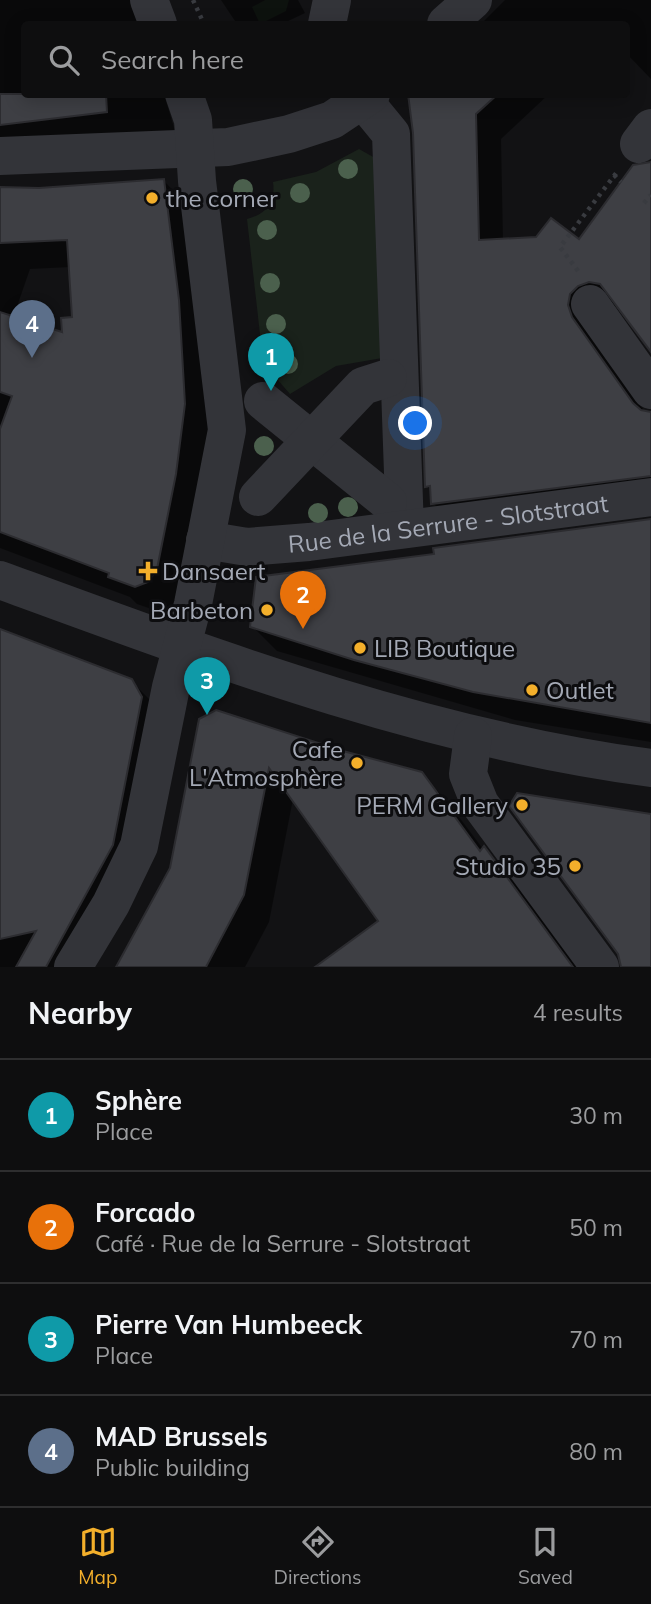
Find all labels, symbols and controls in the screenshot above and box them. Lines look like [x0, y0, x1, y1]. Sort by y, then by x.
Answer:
search box [21, 21, 630, 98]
icon: search [45, 41, 83, 79]
text: Search here [101, 43, 244, 76]
place label: the corner [166, 183, 278, 213]
marker: the corner [144, 190, 160, 206]
pin: 4 [9, 300, 55, 358]
pin: 1 [248, 333, 294, 391]
your location [398, 406, 432, 440]
street label: Rue de la Serrure - Slotstraat [287, 488, 610, 559]
place label: Dansaert [162, 556, 266, 586]
marker: Dansaert [140, 563, 156, 579]
pin: 2 [280, 571, 326, 629]
place label: Barbeton [150, 595, 253, 625]
marker: Barbeton [259, 602, 275, 618]
place label: LIB Boutique [374, 633, 515, 663]
marker: LIB Boutique [352, 640, 368, 656]
pin: 3 [184, 657, 230, 715]
place label: Outlet [546, 675, 614, 705]
marker: Outlet [524, 682, 540, 698]
place label: Cafe L'Atmosphère [189, 734, 343, 792]
marker: Cafe L'Atmosphère [349, 755, 365, 771]
place label: PERM Gallery [356, 790, 508, 820]
marker: PERM Gallery [514, 797, 530, 813]
place label: Studio 35 [455, 851, 561, 881]
marker: Studio 35 [567, 858, 583, 874]
text: Nearby [28, 994, 132, 1032]
text: 4 results [533, 998, 623, 1027]
text: Sphère [95, 1084, 182, 1117]
text: 1 [44, 1101, 58, 1130]
text: 30 m [569, 1101, 623, 1130]
text: Place [95, 1117, 153, 1146]
text: Forcado [95, 1196, 195, 1229]
text: 2 [44, 1213, 58, 1242]
text: 50 m [569, 1213, 623, 1242]
text: Café · Rue de la Serrure - Slotstraat [95, 1229, 470, 1258]
text: Pierre Van Humbeeck [95, 1308, 362, 1341]
text: 3 [44, 1325, 58, 1354]
text: 70 m [569, 1325, 623, 1354]
text: Place [95, 1341, 153, 1370]
text: MAD Brussels [95, 1420, 268, 1453]
text: 4 [44, 1437, 58, 1466]
text: 80 m [569, 1437, 623, 1466]
text: Public building [95, 1453, 250, 1482]
tab: Map [78, 1523, 117, 1589]
tab: Directions [274, 1523, 362, 1589]
tab: Saved [518, 1523, 573, 1589]

